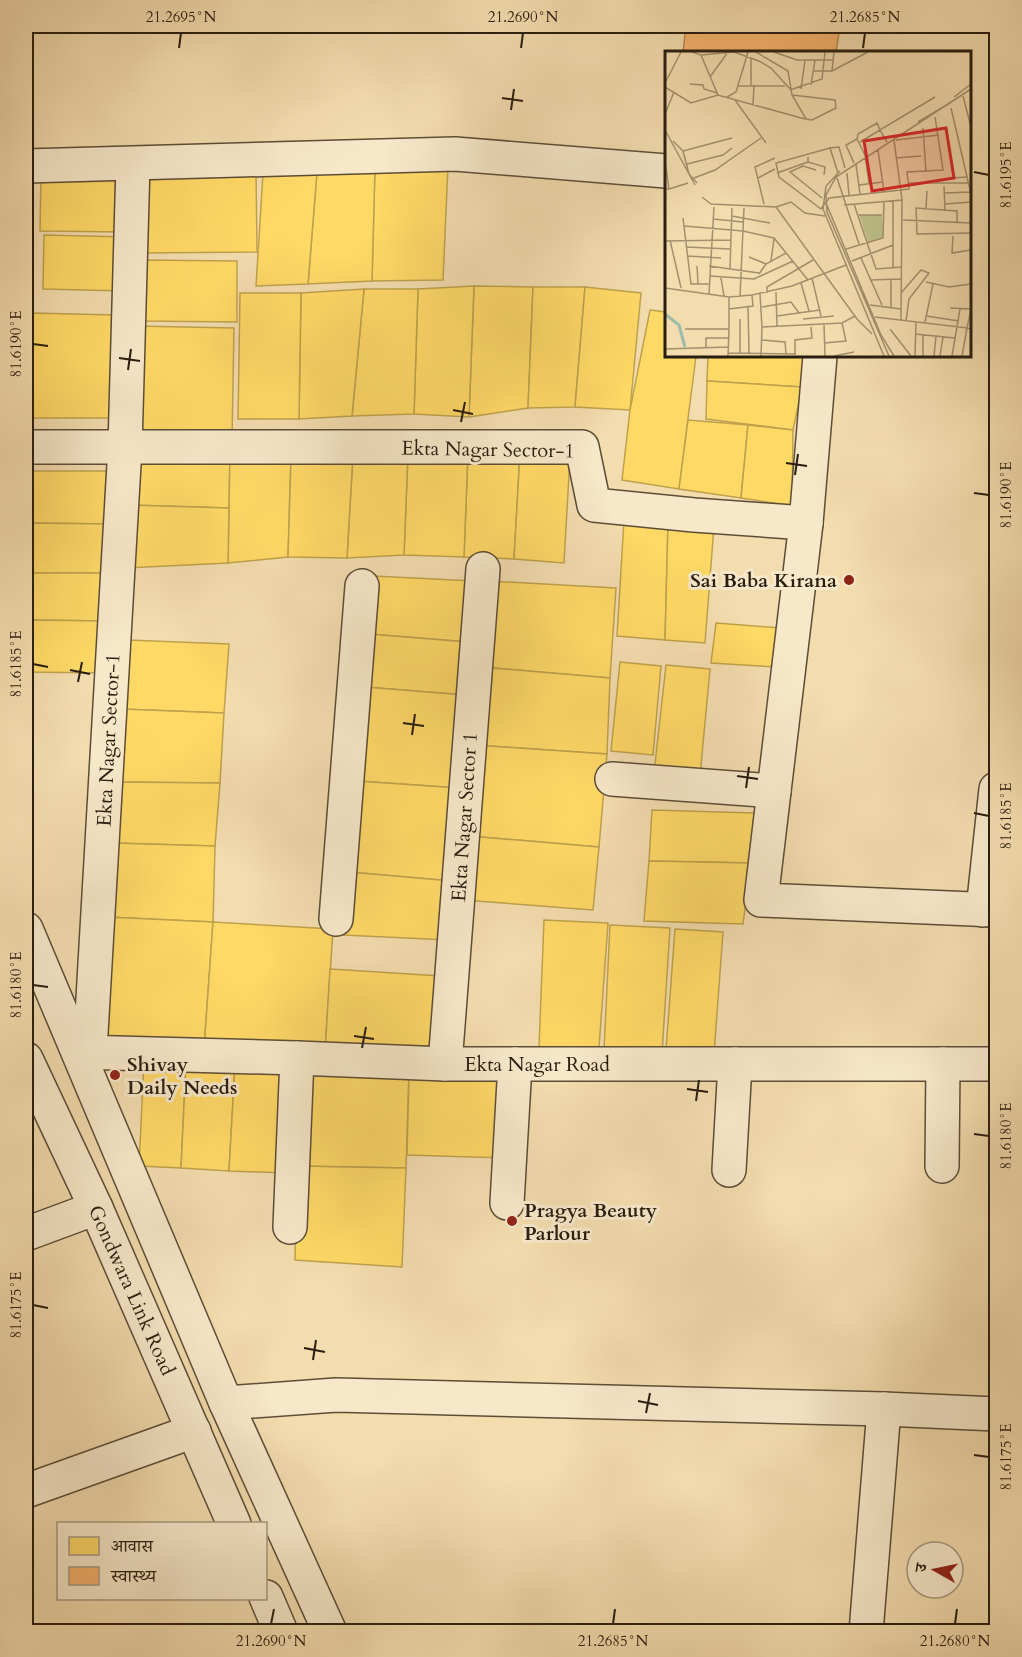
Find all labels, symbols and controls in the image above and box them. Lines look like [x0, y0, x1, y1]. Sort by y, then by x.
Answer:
text: 21.2695°N [146, 7, 216, 27]
text: 21.2690°N [488, 7, 558, 27]
text: 21.2685°N [830, 7, 900, 27]
inset map [665, 51, 971, 357]
text: 81.6195°E [996, 142, 1016, 208]
text: 81.6190°E [6, 311, 26, 377]
street label: Ekta Nagar Sector-1 [401, 434, 575, 465]
text: 81.6190°E [996, 462, 1016, 528]
place label: Sai Baba Kirana [690, 567, 837, 594]
marker: Sai Baba Kirana [842, 573, 856, 587]
text: 81.6185°E [6, 631, 26, 697]
street label: Ekta Nagar Sector-1 [90, 653, 127, 827]
street label: Ekta Nagar Sector 1 [445, 731, 484, 903]
text: 81.6185°E [996, 783, 1016, 849]
text: 81.6180°E [6, 952, 26, 1018]
place label: Shivay Daily Needs [127, 1051, 237, 1101]
street label: Ekta Nagar Road [464, 1051, 610, 1078]
marker: Shivay Daily Needs [108, 1068, 122, 1082]
text: 81.6180°E [996, 1103, 1016, 1169]
place label: Pragya Beauty Parlour [524, 1197, 658, 1247]
street label: Gondwara Link Road [82, 1201, 181, 1380]
marker: Pragya Beauty Parlour [505, 1214, 519, 1228]
text: 81.6175°E [6, 1272, 26, 1338]
text: 81.6175°E [996, 1424, 1016, 1490]
legend [57, 1522, 267, 1600]
text: आवास [111, 1534, 154, 1559]
north arrow [905, 1540, 965, 1600]
text: उ [910, 1560, 933, 1575]
text: स्वास्थ्य [110, 1564, 157, 1589]
text: 21.2690°N [236, 1631, 306, 1651]
text: 21.2685°N [578, 1631, 648, 1651]
text: 21.2680°N [920, 1631, 990, 1651]

